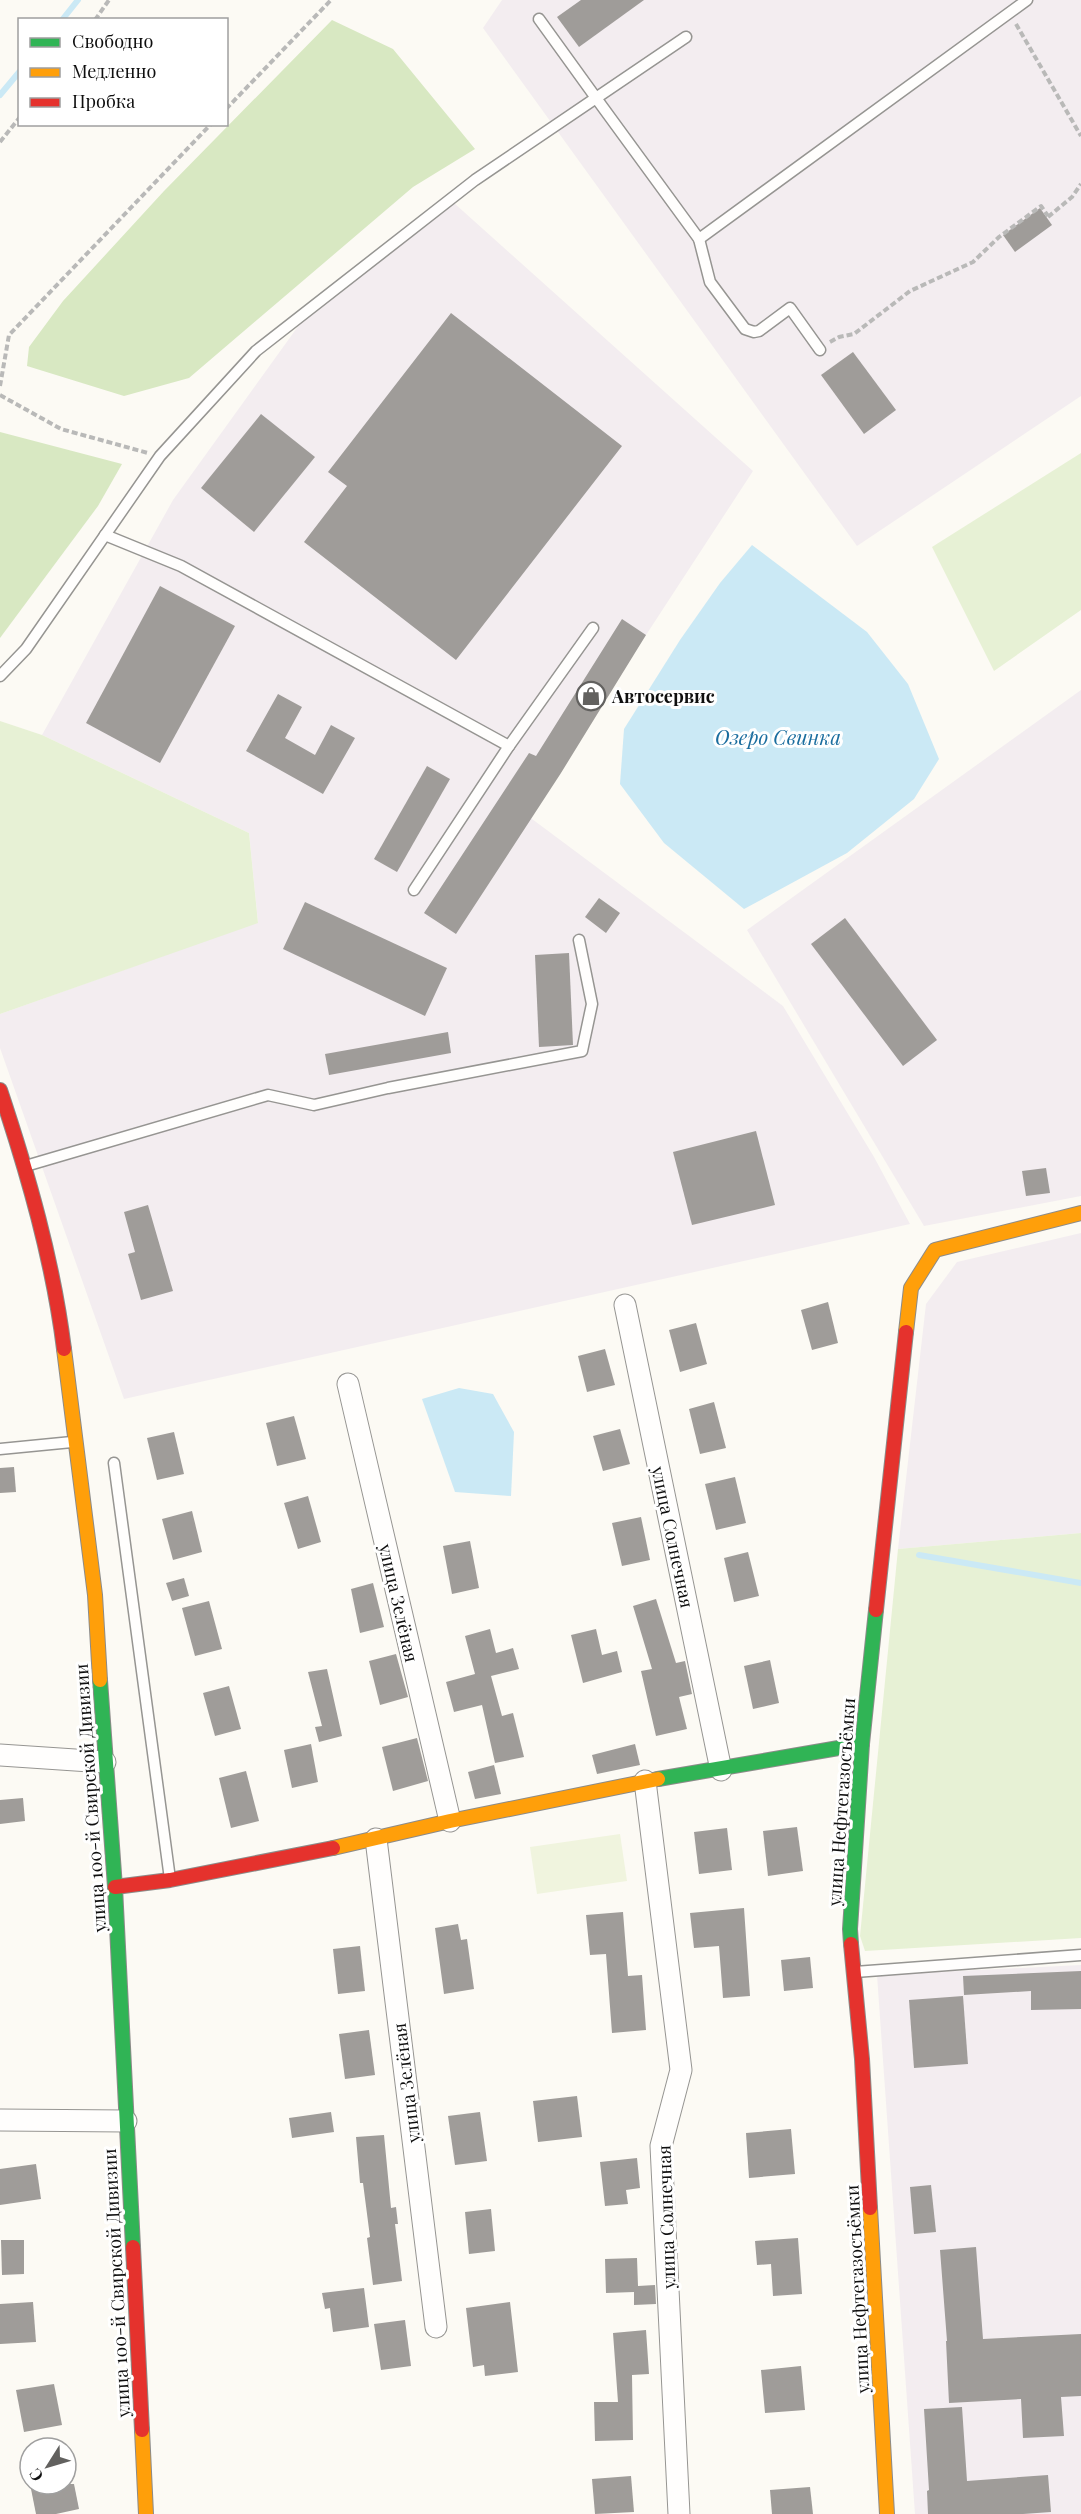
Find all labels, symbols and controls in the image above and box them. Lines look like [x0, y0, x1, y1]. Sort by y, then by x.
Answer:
legend [18, 18, 228, 126]
text: Свободно [72, 29, 153, 53]
text: Медленно [72, 59, 157, 83]
text: Пробка [72, 89, 135, 113]
shop icon: Автосервис [575, 680, 607, 712]
place label: Автосервис [611, 684, 715, 708]
water label: Озеро Свинка [715, 723, 841, 750]
street label: улица Солнечная [646, 1463, 700, 1610]
street label: улица Зелёная [374, 1541, 424, 1665]
street label: улица 100-й Свирской Дивизии [69, 1663, 111, 1934]
street label: улица Нефтегазосъёмки [822, 1697, 860, 1908]
street label: улица Зелёная [387, 2021, 425, 2145]
street label: улица Солнечная [651, 2144, 681, 2290]
street label: улица 100-й Свирской Дивизии [97, 2148, 135, 2419]
street label: улица Нефтегазосъёмки [840, 2184, 874, 2395]
north arrow [18, 2436, 78, 2496]
text: С [24, 2465, 47, 2486]

